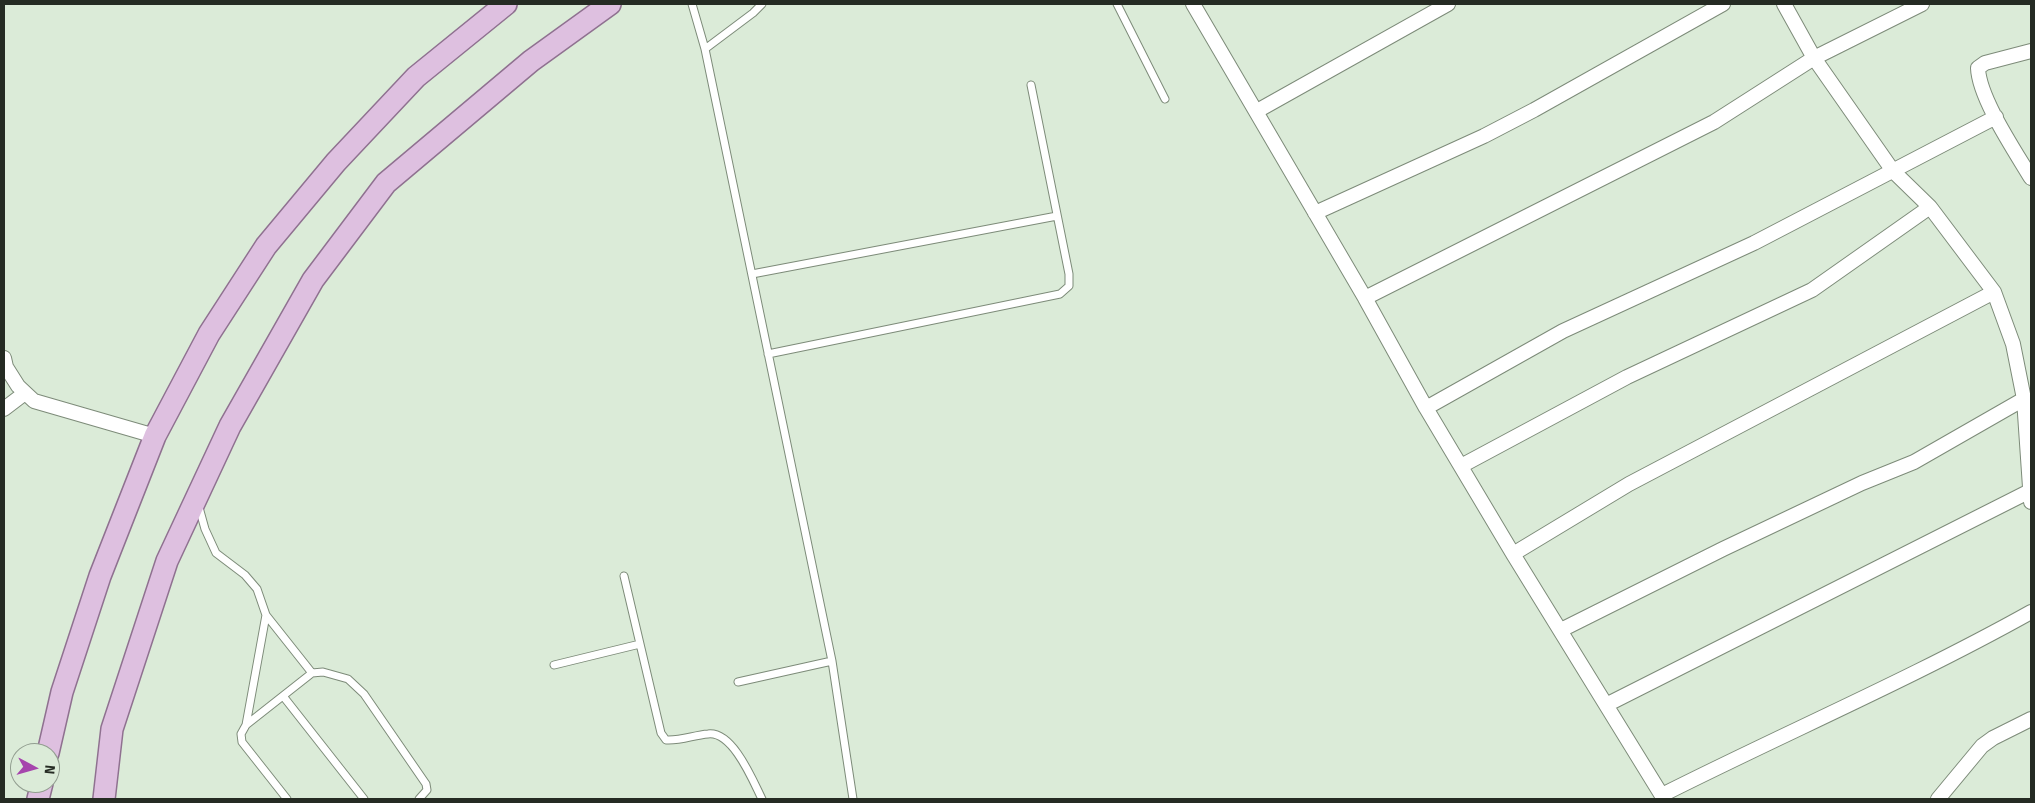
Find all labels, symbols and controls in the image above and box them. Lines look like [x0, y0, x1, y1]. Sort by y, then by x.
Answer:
north arrow [10, 743, 60, 793]
text: N [40, 764, 58, 775]

